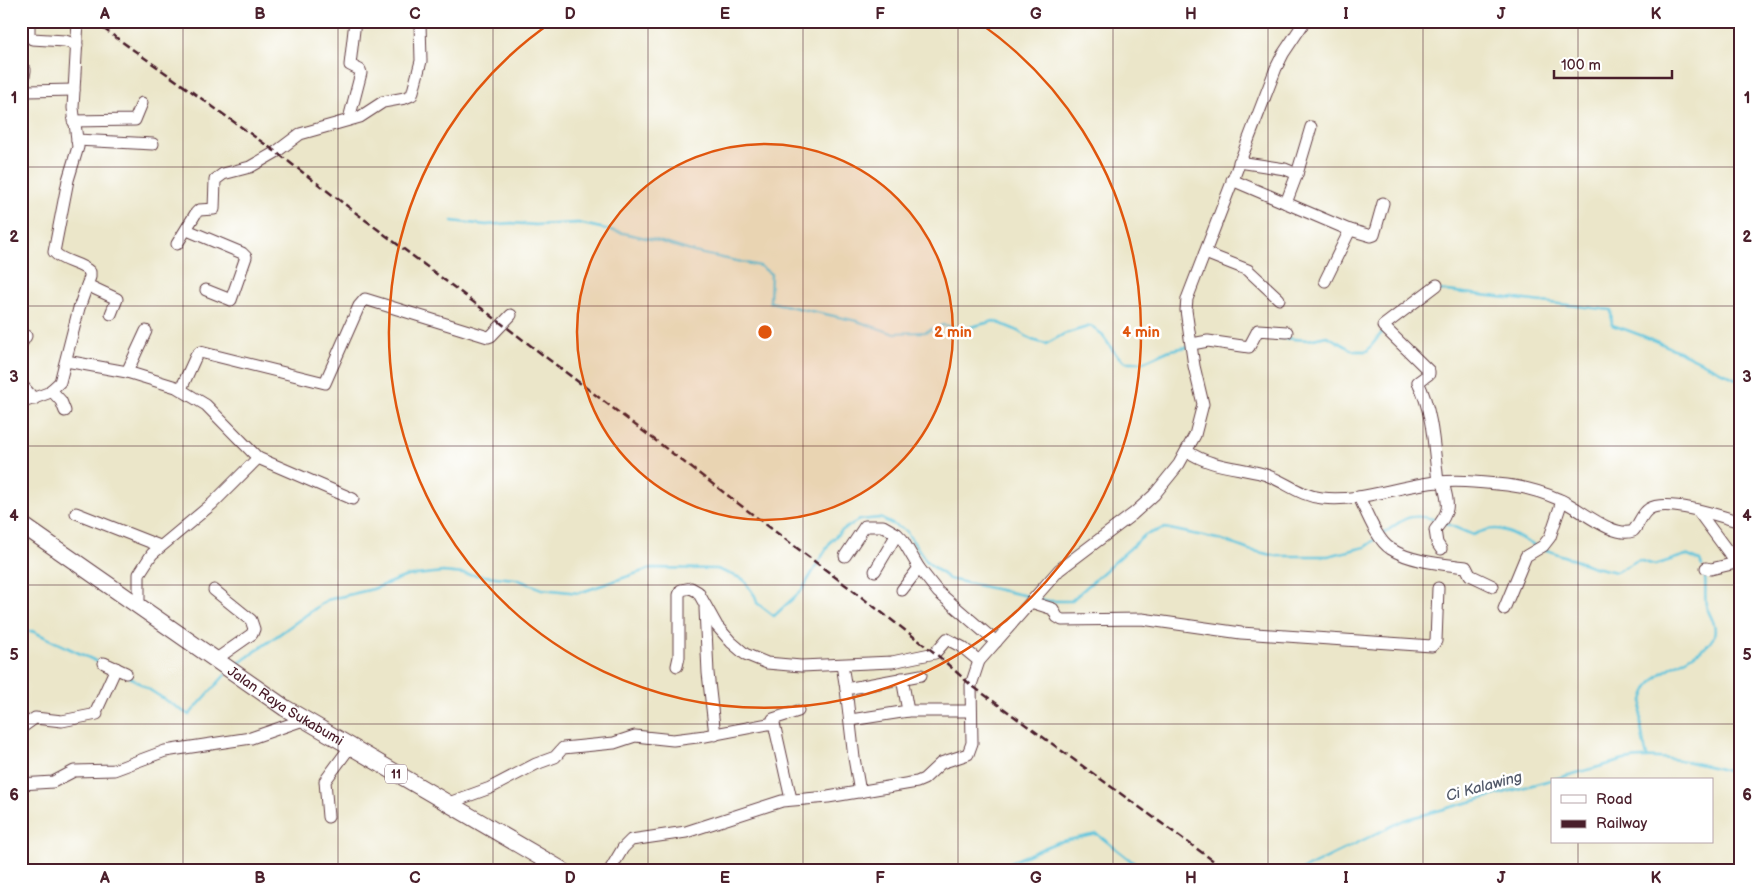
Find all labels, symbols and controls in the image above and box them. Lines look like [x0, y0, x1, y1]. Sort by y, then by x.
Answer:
text: A [99, 5, 110, 24]
text: B [254, 5, 266, 24]
text: C [409, 5, 421, 24]
text: D [564, 5, 576, 24]
text: E [720, 5, 730, 24]
text: F [875, 5, 885, 24]
text: G [1030, 5, 1042, 24]
text: H [1185, 5, 1197, 24]
text: I [1343, 5, 1349, 24]
text: J [1497, 5, 1506, 24]
text: K [1651, 5, 1662, 24]
scale bar [1554, 48, 1671, 80]
text: 100 m [1561, 56, 1601, 75]
text: 1 [11, 89, 17, 108]
text: 1 [1744, 89, 1750, 108]
text: 2 [9, 228, 19, 247]
text: 2 [1742, 228, 1752, 247]
centre of rings [756, 323, 774, 341]
text: 2 min [934, 323, 972, 342]
text: 4 min [1122, 323, 1160, 342]
text: 3 [9, 368, 19, 387]
text: 3 [1742, 368, 1752, 387]
text: 4 [9, 507, 19, 526]
text: 4 [1742, 507, 1752, 526]
text: 5 [9, 646, 19, 665]
text: 5 [1742, 646, 1752, 665]
street label: Jalan Raya Sukabumi [224, 663, 346, 749]
road number: 11 [385, 764, 407, 784]
water label: Ci Kalawing [1444, 767, 1525, 806]
legend [1551, 778, 1714, 844]
text: 6 [9, 786, 19, 805]
text: 6 [1742, 786, 1752, 805]
text: Road [1596, 790, 1632, 809]
text: Railway [1596, 814, 1647, 833]
text: A [99, 869, 110, 888]
text: B [254, 869, 266, 888]
text: C [409, 869, 421, 888]
text: D [564, 869, 576, 888]
text: E [720, 869, 730, 888]
text: F [875, 869, 885, 888]
text: G [1030, 869, 1042, 888]
text: H [1185, 869, 1197, 888]
text: I [1343, 869, 1349, 888]
text: J [1497, 869, 1506, 888]
text: K [1651, 869, 1662, 888]

